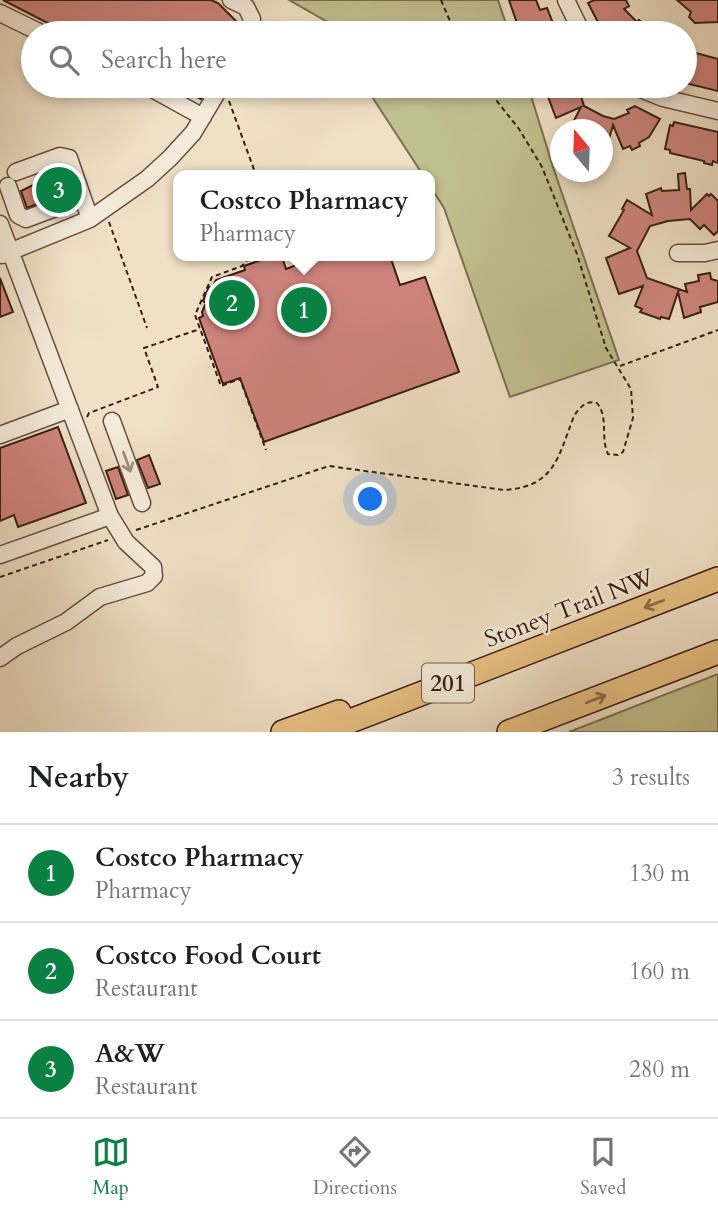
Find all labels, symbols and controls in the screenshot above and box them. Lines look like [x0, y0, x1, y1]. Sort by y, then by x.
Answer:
search box [21, 21, 697, 98]
icon: search [45, 41, 83, 79]
text: Search here [101, 42, 227, 77]
north arrow [550, 119, 613, 182]
pin: 3 [36, 164, 82, 216]
popup [173, 170, 435, 261]
text: Costco Pharmacy [199, 183, 409, 218]
text: Pharmacy [199, 218, 296, 249]
pin: 2 [209, 277, 255, 329]
pin: 1 [281, 284, 327, 336]
one-way arrow [122, 450, 135, 472]
your location [353, 482, 387, 516]
street label: Stoney Trail NW [480, 561, 659, 656]
one-way arrow [644, 598, 666, 611]
road number: 201 [422, 664, 474, 702]
one-way arrow [584, 691, 606, 704]
text: Nearby [28, 757, 129, 798]
text: 3 results [612, 762, 690, 793]
text: Costco Pharmacy [95, 840, 304, 875]
text: 1 [45, 858, 57, 889]
text: 130 m [629, 858, 690, 889]
text: Pharmacy [95, 875, 192, 906]
text: Costco Food Court [95, 938, 321, 973]
text: 2 [45, 956, 57, 987]
text: 160 m [629, 956, 690, 987]
text: Restaurant [95, 973, 198, 1004]
text: A&W [95, 1036, 165, 1071]
text: 3 [45, 1054, 57, 1085]
text: 280 m [629, 1054, 690, 1085]
text: Restaurant [95, 1071, 198, 1102]
tab: Map [92, 1133, 130, 1201]
tab: Directions [313, 1133, 397, 1201]
tab: Saved [580, 1133, 626, 1201]

